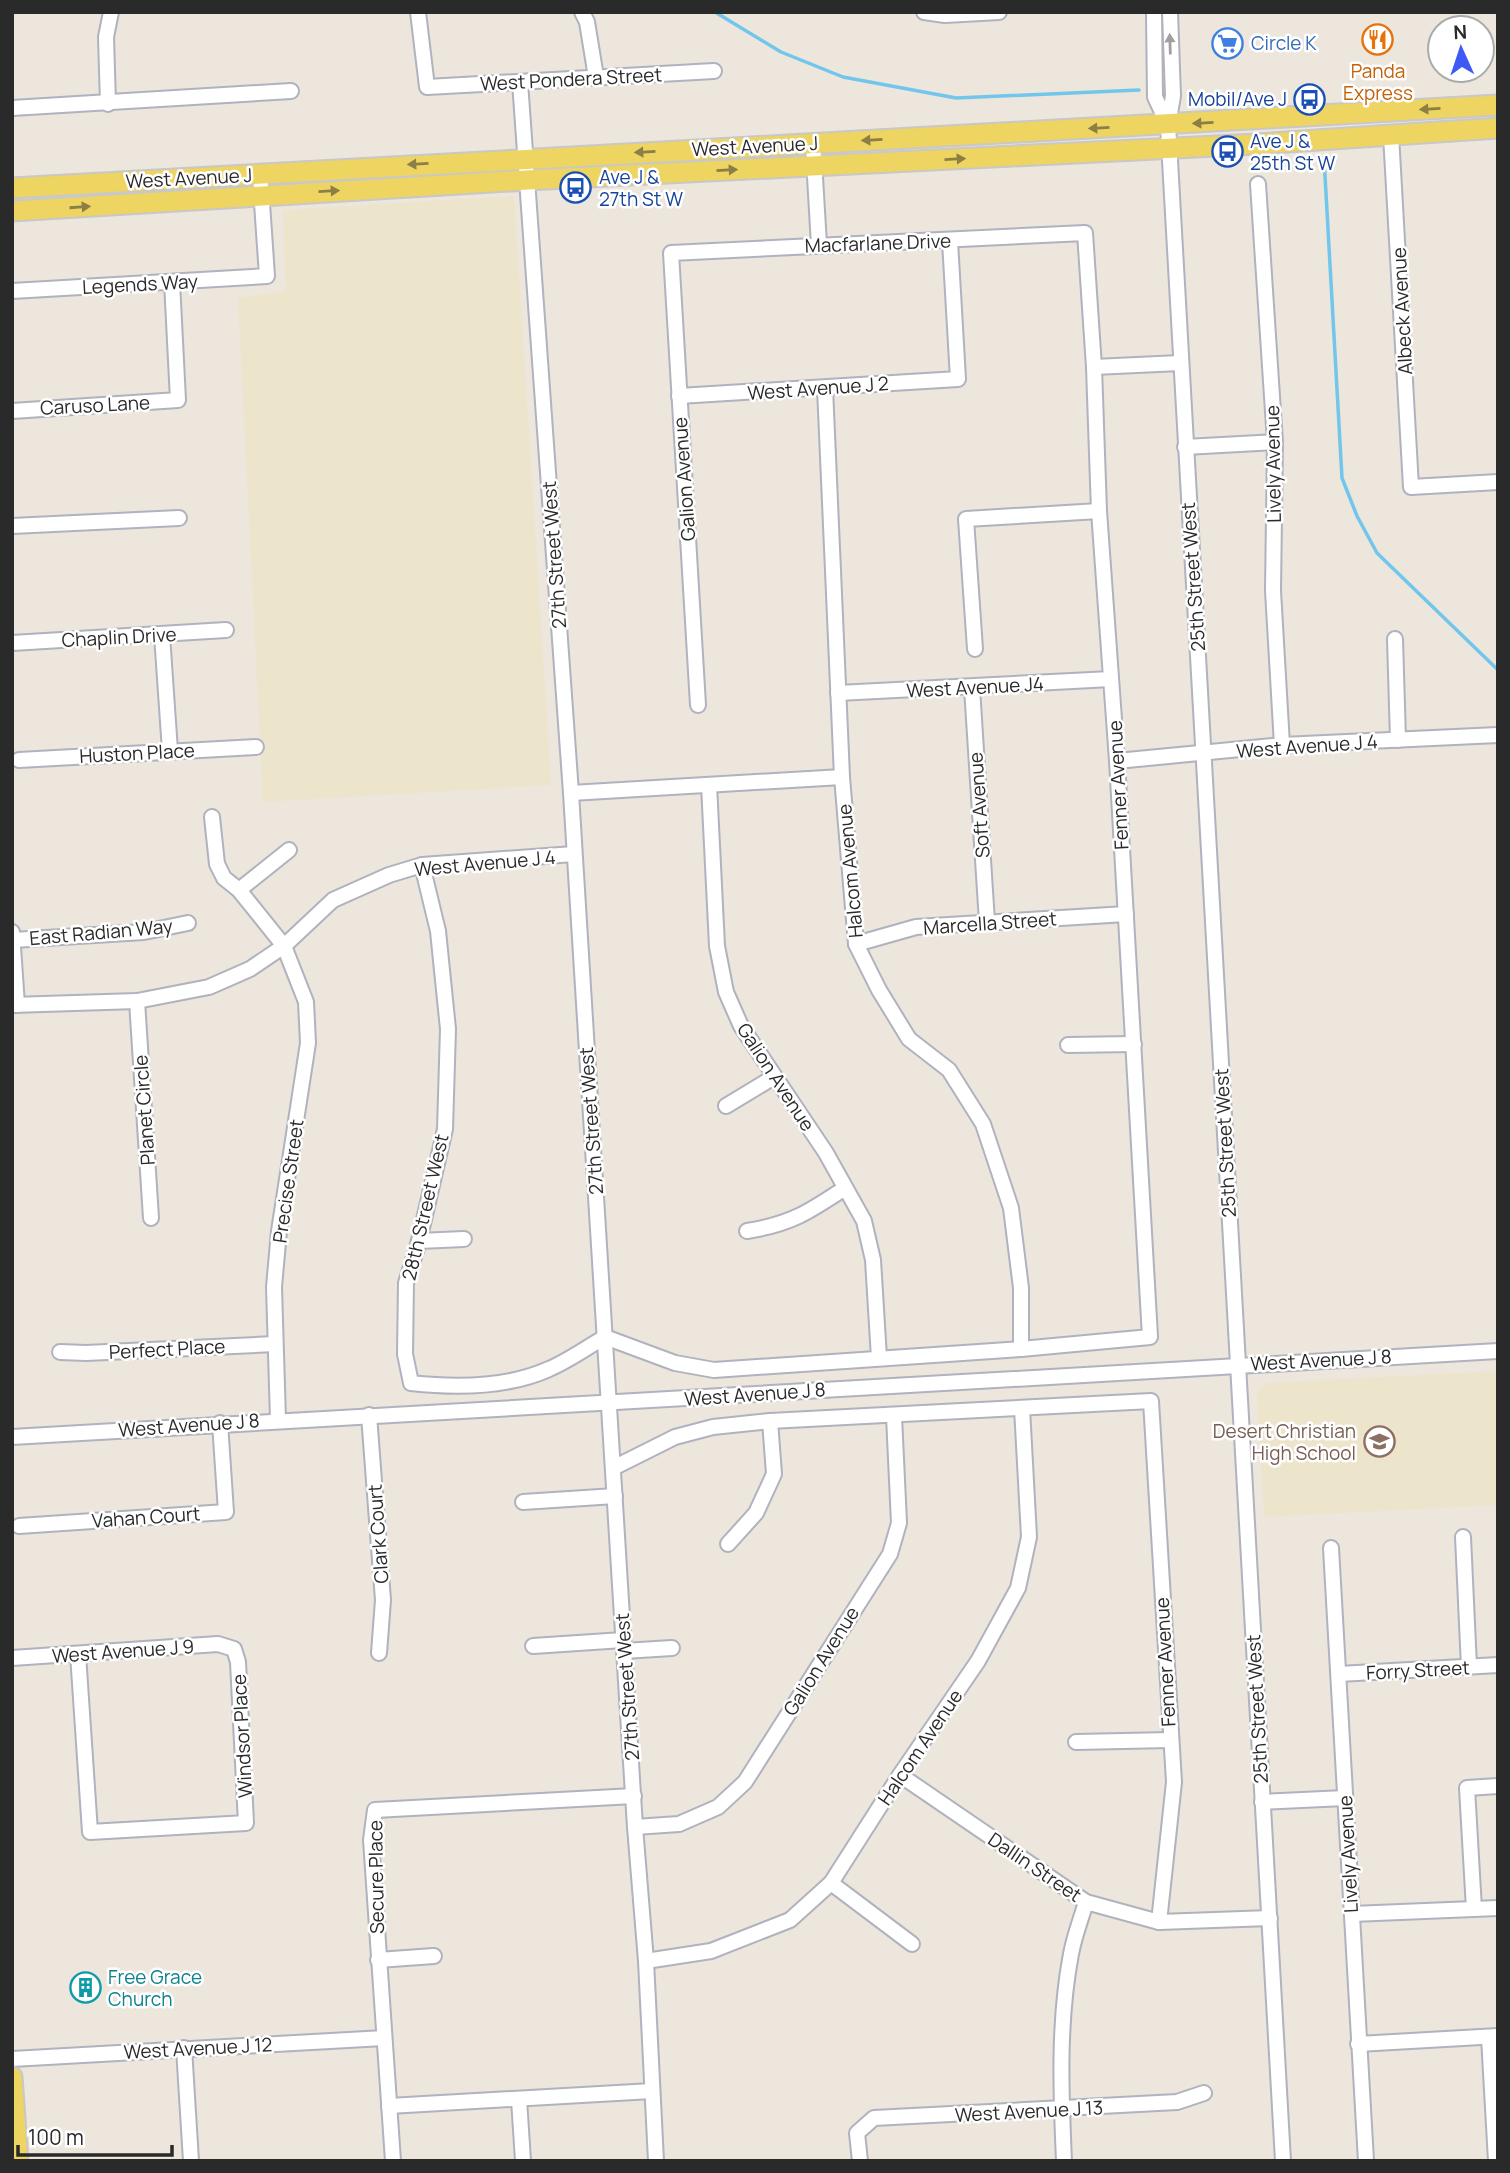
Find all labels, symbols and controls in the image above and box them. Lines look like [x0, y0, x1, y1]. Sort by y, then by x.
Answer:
north arrow [1426, 14, 1496, 84]
text: N [1453, 19, 1468, 45]
restaurant icon: Panda Express [1361, 23, 1395, 57]
supermarket icon: Circle K [1211, 26, 1245, 60]
place label: Circle K [1251, 30, 1317, 56]
one-way arrow [1164, 33, 1175, 55]
place label: Panda Express [1343, 58, 1413, 106]
street label: West Pondera Street [479, 61, 663, 97]
bus stop icon: Mobil/Ave J [1293, 82, 1327, 116]
place label: Mobil/Ave J [1188, 86, 1287, 112]
one-way arrow [1418, 104, 1440, 115]
one-way arrow [1191, 118, 1213, 129]
one-way arrow [1088, 123, 1110, 134]
place label: Ave J & 25th St W [1250, 128, 1336, 176]
street label: West Avenue J [691, 130, 819, 162]
one-way arrow [861, 135, 883, 146]
bus stop icon: Ave J & 25th St W [1210, 135, 1244, 169]
one-way arrow [634, 146, 656, 157]
one-way arrow [944, 153, 966, 164]
one-way arrow [407, 159, 429, 170]
street label: West Avenue J [125, 162, 253, 194]
place label: Ave J & 27th St W [599, 164, 683, 212]
one-way arrow [717, 164, 739, 175]
bus stop icon: Ave J & 27th St W [559, 171, 593, 205]
one-way arrow [318, 185, 340, 196]
one-way arrow [70, 201, 92, 212]
street label: Macfarlane Drive [804, 227, 952, 259]
street label: Albeck Avenue [1386, 247, 1418, 375]
street label: Legends Way [81, 268, 199, 300]
street label: West Avenue J 2 [747, 370, 889, 406]
street label: Caruso Lane [39, 389, 151, 421]
street label: Lively Avenue [1259, 405, 1287, 523]
street label: Galion Avenue [667, 416, 701, 542]
street label: 27th Street West [536, 480, 572, 630]
street label: 25th Street West [1175, 502, 1211, 652]
street label: Chaplin Drive [61, 621, 177, 653]
street label: West Avenue J4 [906, 670, 1044, 704]
street label: Fenner Avenue [1102, 720, 1134, 850]
street label: West Avenue J 4 [1235, 728, 1379, 764]
street label: Huston Place [79, 737, 195, 769]
street label: Soft Avenue [962, 751, 996, 859]
street label: Halcom Avenue [831, 803, 869, 939]
street label: West Avenue J 4 [413, 844, 557, 882]
street label: Marcella Street [922, 905, 1058, 941]
street label: East Radian Way [28, 913, 174, 951]
street label: Galion Avenue [731, 1018, 821, 1136]
street label: 27th Street West [573, 1046, 609, 1196]
street label: Planet Circle [127, 1054, 161, 1166]
street label: 25th Street West [1208, 1068, 1242, 1218]
street label: Precise Street [266, 1118, 310, 1244]
street label: 28th Street West [396, 1131, 454, 1283]
street label: Perfect Place [108, 1333, 226, 1365]
street label: West Avenue J 8 [1250, 1343, 1392, 1377]
street label: West Avenue J 8 [683, 1376, 827, 1412]
street label: West Avenue J 8 [117, 1407, 261, 1443]
place label: Desert Christian High School [1213, 1418, 1356, 1466]
school or university icon: Desert Christian High School [1362, 1425, 1396, 1459]
street label: Clark Court [362, 1484, 394, 1584]
street label: Vahan Court [91, 1500, 201, 1534]
street label: Fenner Avenue [1149, 1597, 1181, 1727]
street label: Galion Avenue [777, 1601, 865, 1721]
street label: 27th Street West [609, 1612, 645, 1762]
street label: West Avenue J 9 [51, 1633, 195, 1669]
street label: 25th Street West [1240, 1634, 1274, 1784]
street label: Forry Street [1366, 1654, 1470, 1686]
street label: Windsor Place [226, 1673, 258, 1799]
street label: Halcom Avenue [872, 1684, 968, 1810]
street label: Lively Avenue [1332, 1794, 1364, 1914]
street label: Secure Place [362, 1820, 390, 1934]
street label: Dallin Street [983, 1826, 1087, 1908]
place label: Free Grace Church [108, 1964, 202, 2012]
building icon: Free Grace Church [68, 1971, 102, 2005]
street label: West Avenue J 12 [123, 2031, 273, 2065]
street label: West Avenue J 13 [954, 2094, 1104, 2128]
scale bar [18, 2114, 172, 2158]
text: 100 m [28, 2123, 84, 2151]

